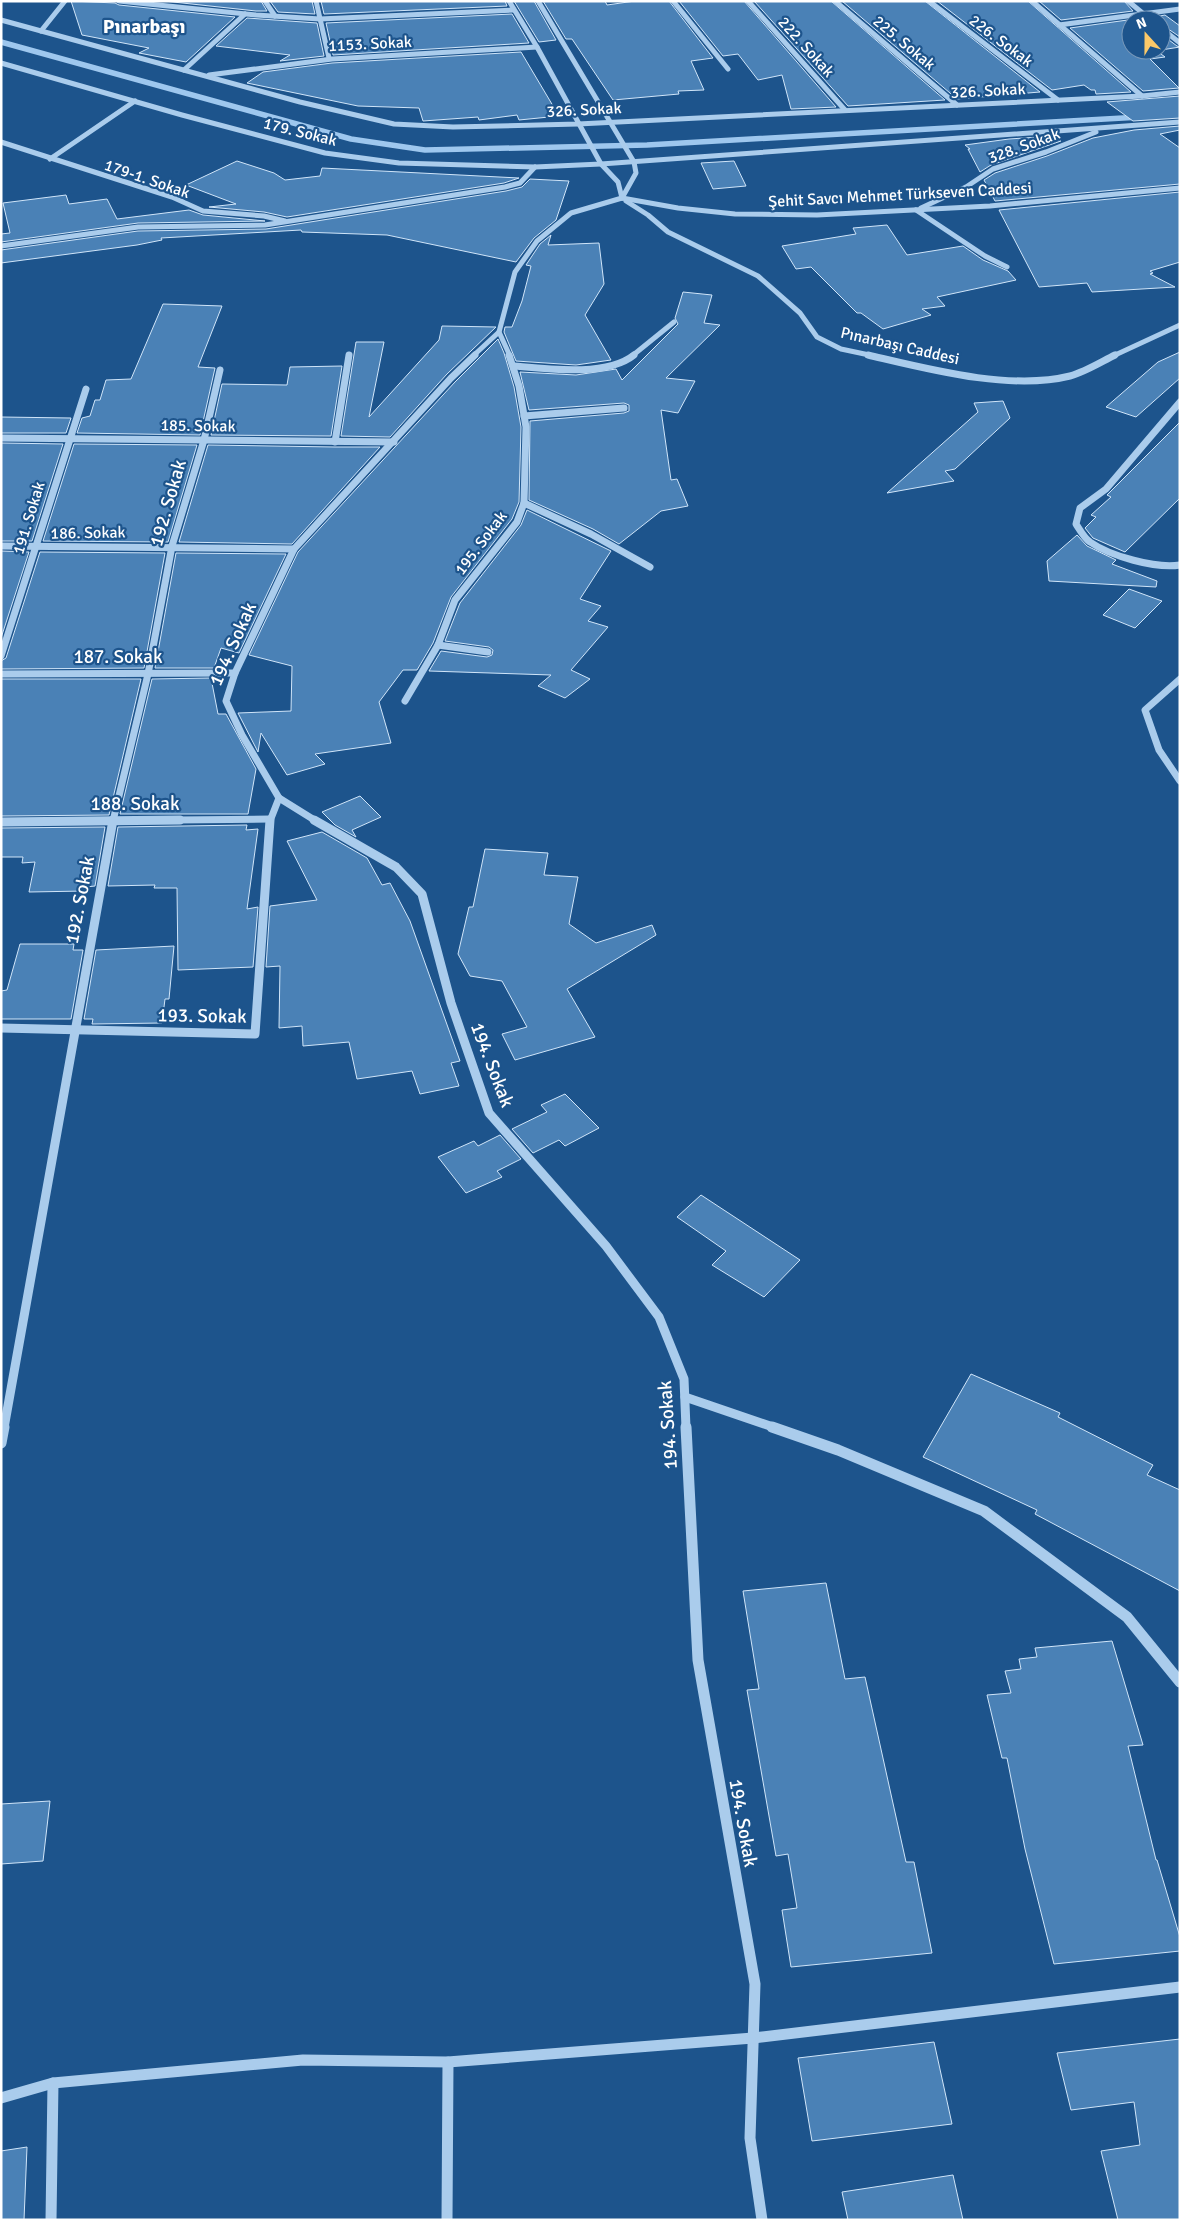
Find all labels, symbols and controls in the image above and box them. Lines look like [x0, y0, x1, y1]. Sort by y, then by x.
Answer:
street label: 226. Sokak [965, 10, 1037, 72]
north arrow [1121, 10, 1171, 60]
street label: 225. Sokak [869, 11, 939, 75]
street label: 222. Sokak [773, 12, 839, 82]
district label: Pınarbaşı [103, 14, 185, 39]
text: N [1134, 14, 1149, 33]
street label: 1153. Sokak [328, 32, 412, 56]
street label: 326. Sokak [950, 79, 1026, 103]
street label: 326. Sokak [546, 98, 622, 122]
street label: 179. Sokak [261, 113, 339, 151]
street label: 328. Sokak [985, 124, 1063, 168]
street label: 179-1. Sokak [102, 155, 192, 203]
street label: Şehit Savcı Mehmet Türkseven Caddesi [768, 178, 1032, 212]
street label: Pınarbaşı Caddesi [839, 323, 961, 369]
street label: 185. Sokak [160, 415, 236, 437]
street label: 192. Sokak [144, 456, 192, 549]
street label: 191. Sokak [8, 479, 50, 557]
street label: 195. Sokak [450, 507, 512, 579]
street label: 186. Sokak [50, 522, 126, 544]
street label: 194. Sokak [204, 598, 262, 690]
street label: 187. Sokak [73, 645, 163, 669]
street label: 188. Sokak [90, 792, 180, 816]
street label: 192. Sokak [60, 854, 100, 946]
street label: 193. Sokak [157, 1003, 247, 1029]
street label: 194. Sokak [465, 1019, 519, 1111]
street label: 194. Sokak [653, 1379, 683, 1470]
street label: 194. Sokak [723, 1777, 763, 1869]

